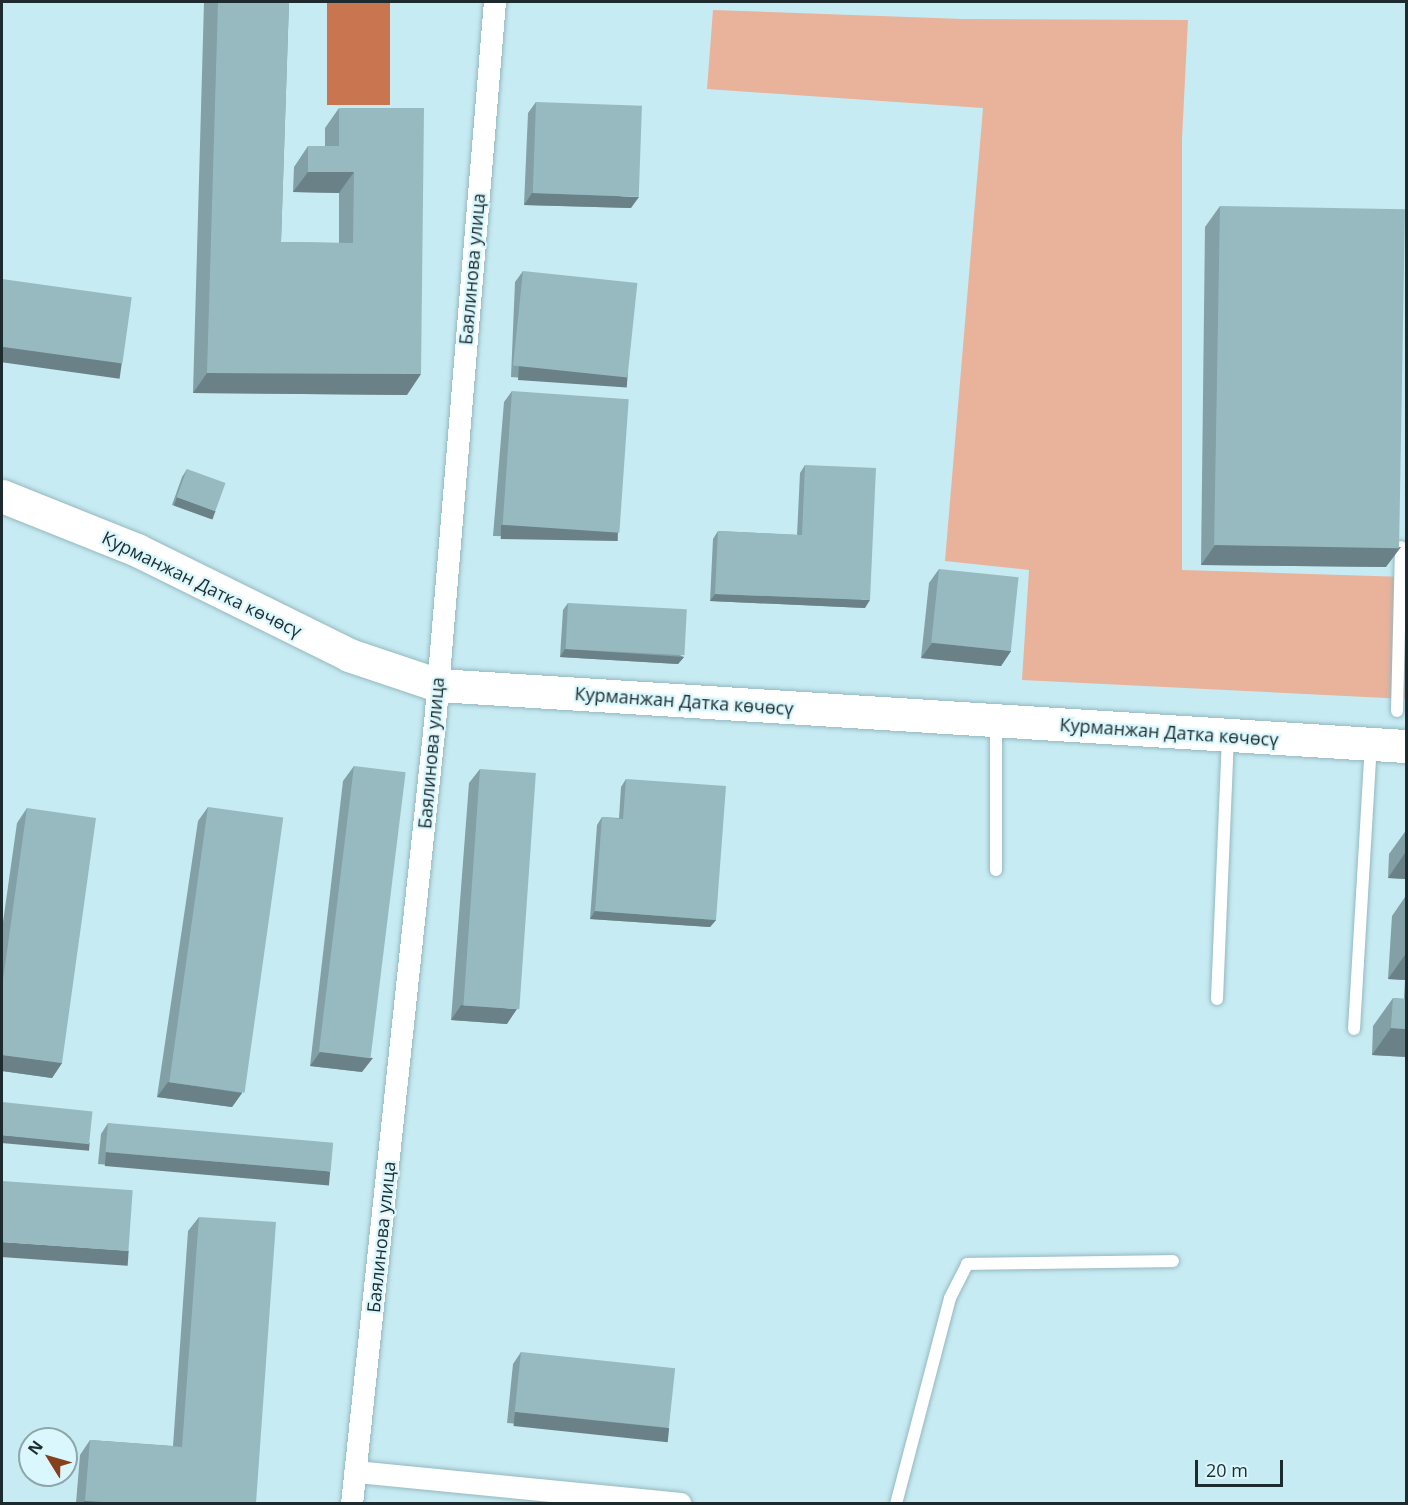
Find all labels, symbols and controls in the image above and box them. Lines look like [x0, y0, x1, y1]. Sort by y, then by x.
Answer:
street label: Баялинова улица [455, 192, 489, 346]
street label: Курманжан Датка көчөсү [99, 526, 305, 642]
street label: Баялинова улица [414, 676, 448, 830]
street label: Курманжан Датка көчөсү [574, 683, 794, 719]
street label: Курманжан Датка көчөсү [1059, 714, 1279, 750]
street label: Баялинова улица [362, 1160, 400, 1314]
north arrow [18, 1427, 78, 1487]
text: N [23, 1436, 48, 1459]
scale bar [1198, 1448, 1286, 1486]
text: 20 m [1206, 1458, 1248, 1482]

